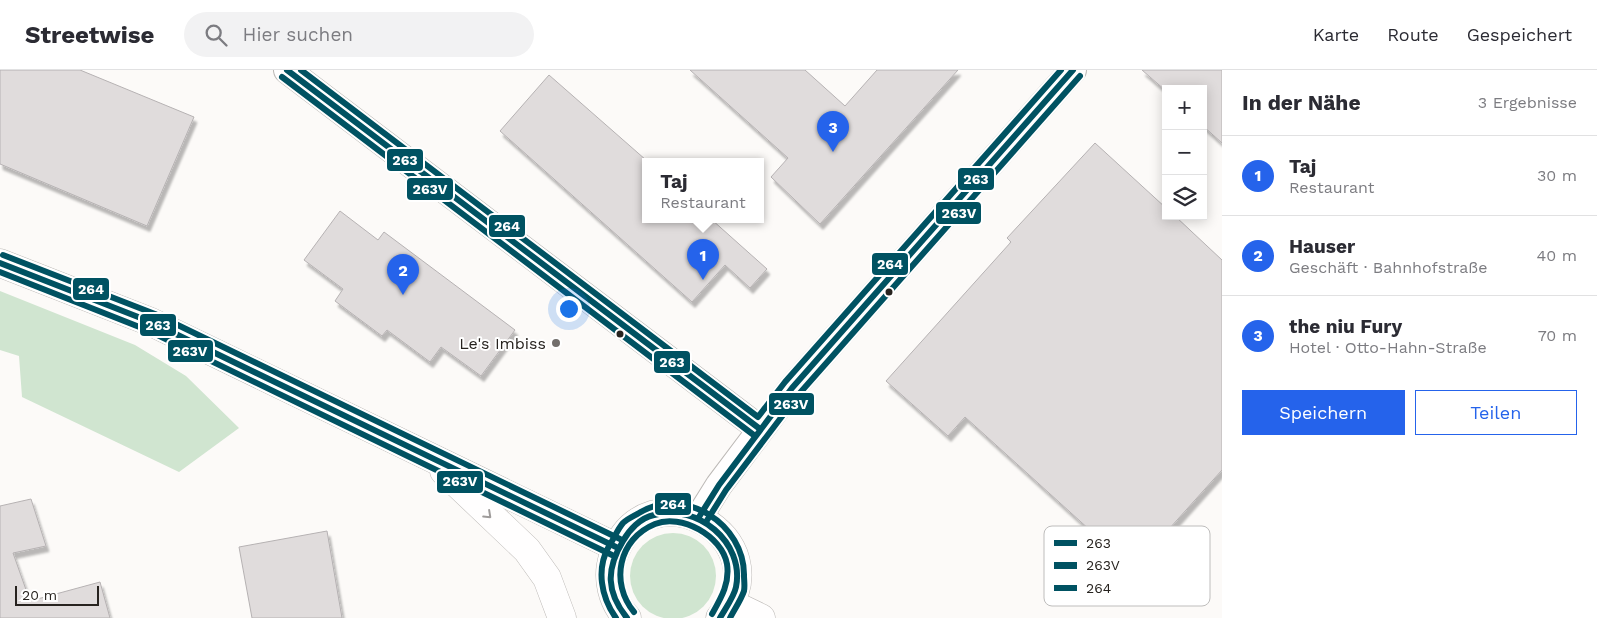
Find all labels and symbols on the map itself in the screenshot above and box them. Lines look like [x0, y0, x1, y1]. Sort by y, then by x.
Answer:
pin: 3 [817, 111, 849, 152]
line badge: 263 [386, 148, 424, 172]
text: 263 [392, 152, 418, 168]
line badge: 263 [957, 167, 995, 191]
text: 263 [963, 171, 989, 187]
line badge: 263V [406, 177, 454, 201]
text: 263V [413, 181, 448, 197]
line badge: 263V [935, 201, 982, 225]
text: 263V [942, 205, 977, 221]
line badge: 264 [488, 214, 526, 238]
text: 264 [494, 218, 520, 234]
pin: 1 [687, 239, 719, 280]
line badge: 264 [871, 252, 909, 276]
pin: 2 [387, 254, 419, 295]
text: 264 [877, 256, 903, 272]
line badge: 264 [72, 277, 110, 301]
text: 264 [78, 281, 104, 297]
unlabelled marker [884, 287, 894, 297]
your location [556, 296, 582, 322]
line badge: 263 [139, 313, 177, 337]
text: 263 [145, 317, 171, 333]
unlabelled marker [615, 329, 625, 339]
place label: Le's Imbiss [459, 334, 546, 353]
marker: Le's Imbiss [550, 337, 562, 349]
line badge: 263V [167, 339, 214, 363]
text: 263V [173, 343, 208, 359]
line badge: 263 [653, 350, 691, 374]
text: 263 [659, 354, 685, 370]
line badge: 263V [768, 392, 815, 416]
text: 263V [774, 396, 809, 412]
line badge: 263V [436, 470, 484, 494]
text: 263V [443, 473, 478, 489]
line badge: 264 [654, 492, 692, 516]
text: 264 [660, 496, 686, 512]
one-way arrow [483, 509, 492, 518]
legend [1044, 526, 1210, 606]
text: 263 [1086, 535, 1111, 551]
text: 263V [1086, 557, 1120, 573]
text: 264 [1086, 580, 1111, 596]
scale bar [15, 583, 99, 606]

